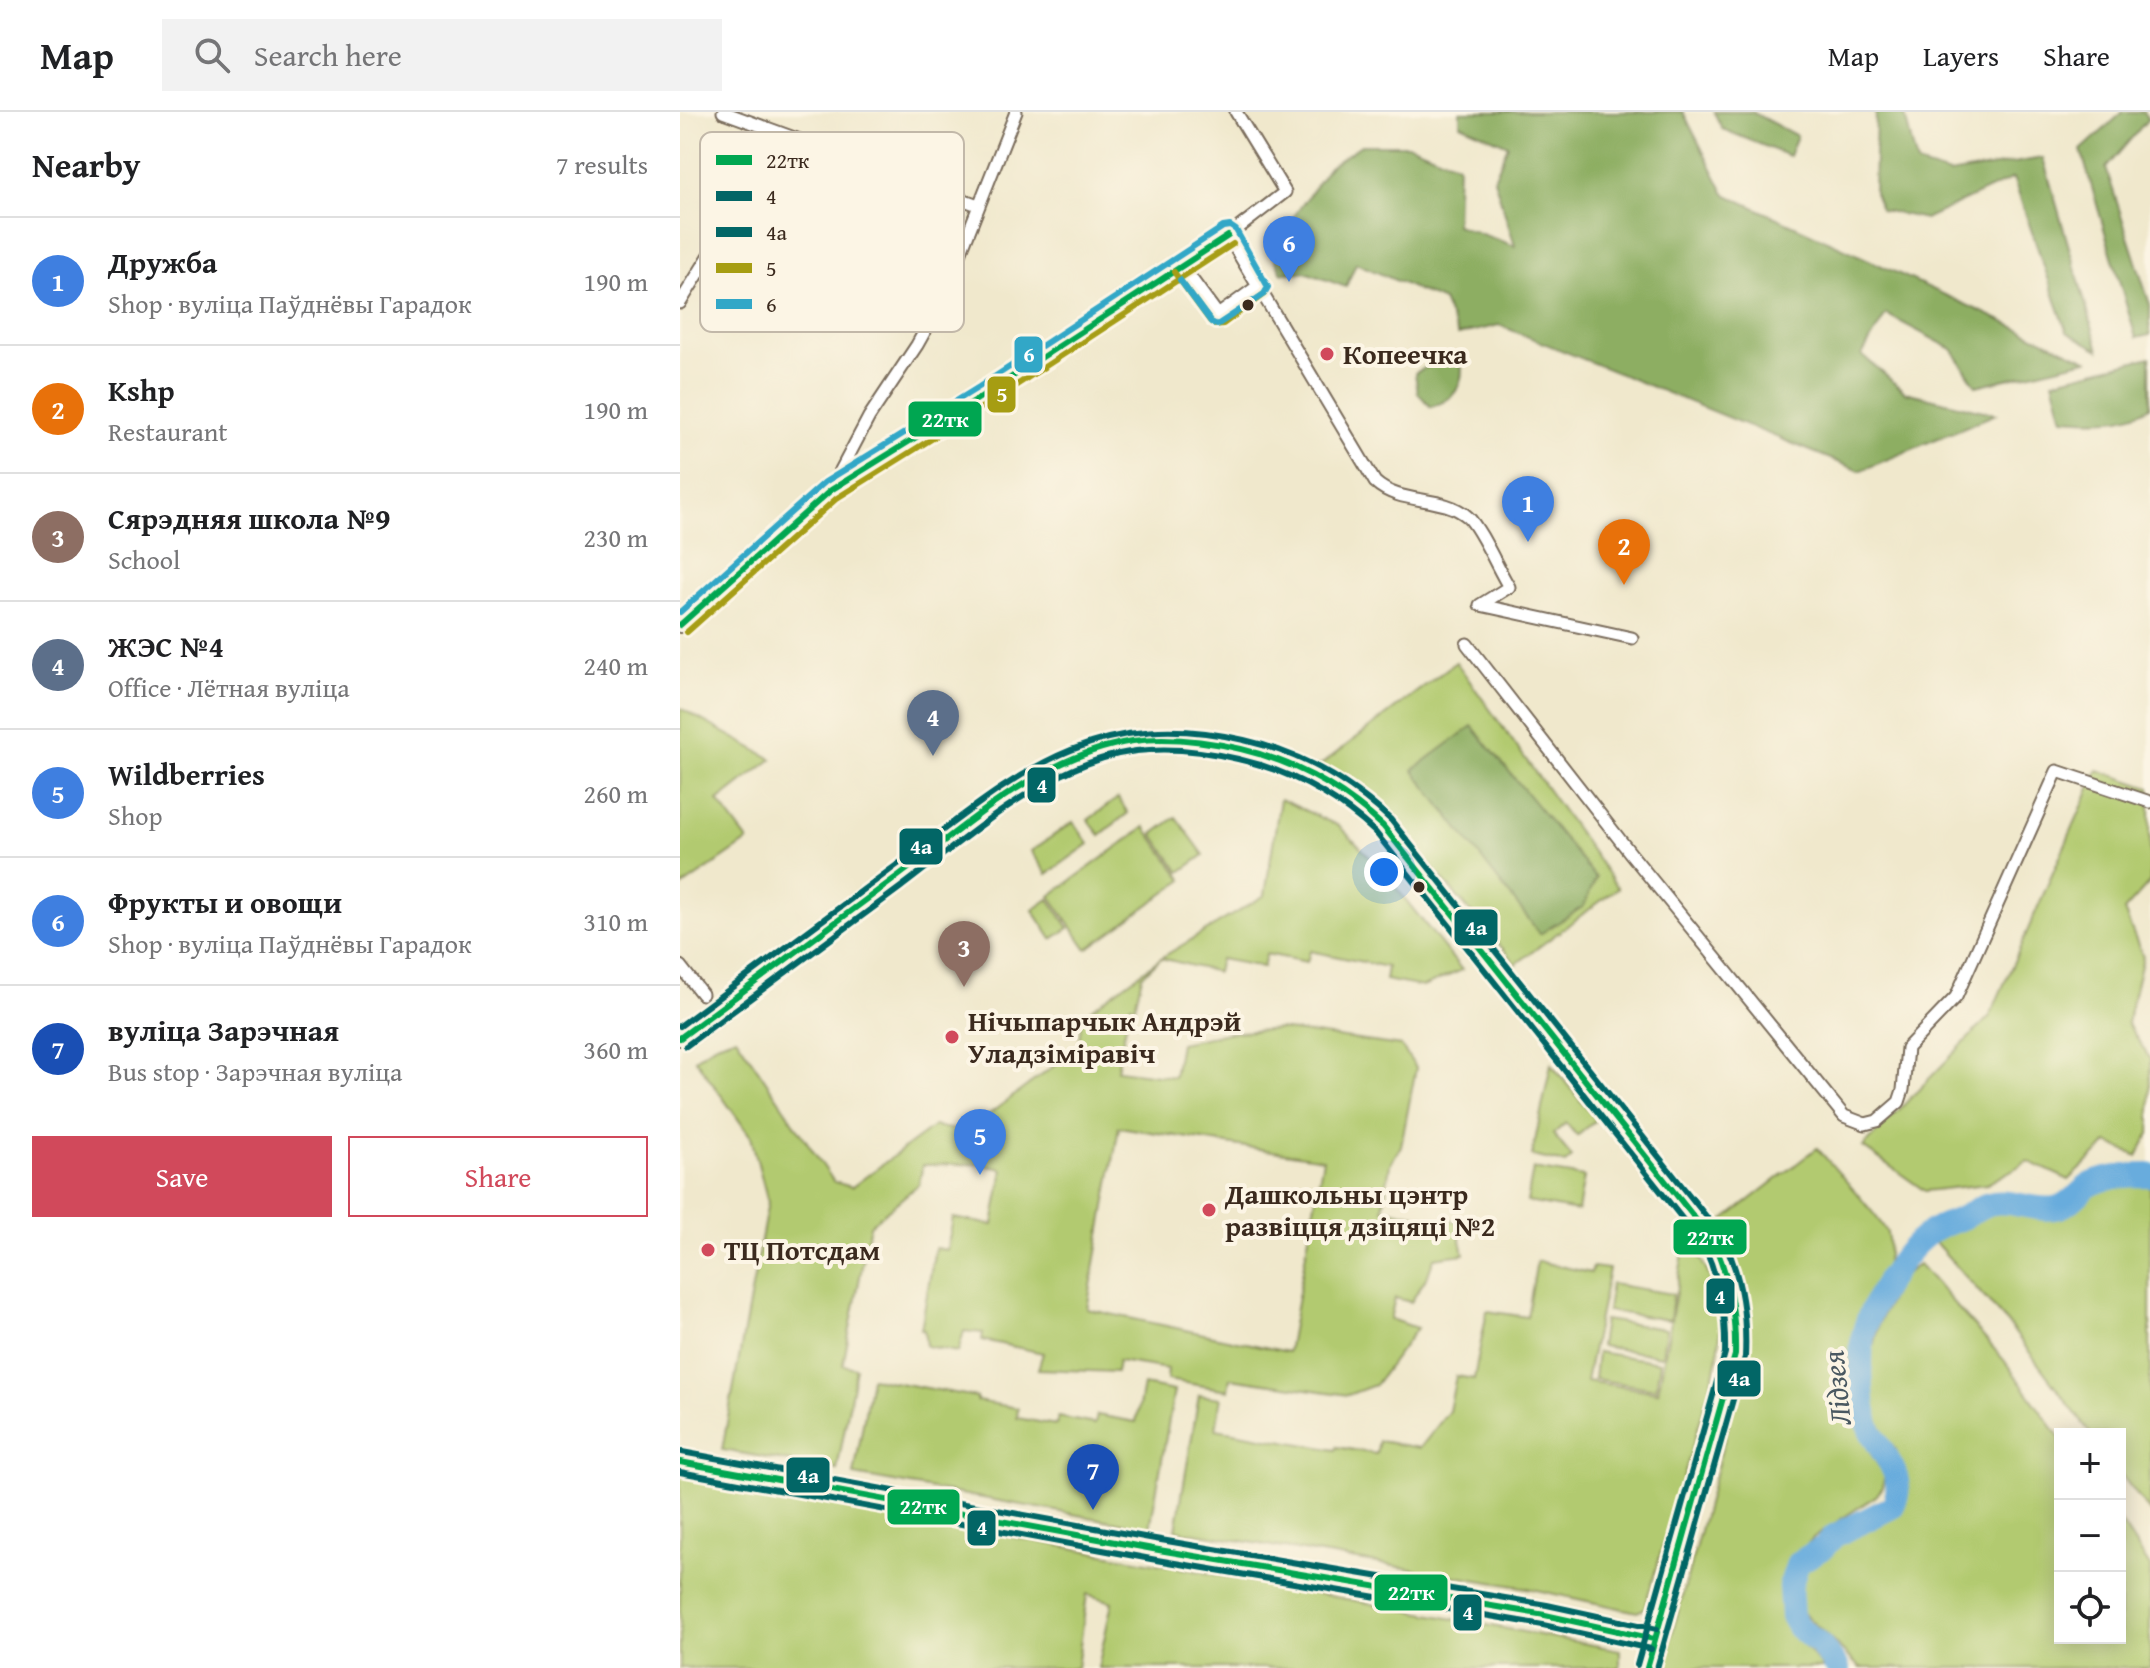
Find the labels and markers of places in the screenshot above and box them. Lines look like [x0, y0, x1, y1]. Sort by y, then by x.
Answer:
pin: 6 [1263, 216, 1315, 282]
unlabelled marker [1240, 297, 1256, 313]
place label: Копеечка [1343, 333, 1468, 374]
marker: Копеечка [1318, 345, 1336, 363]
pin: 1 [1502, 476, 1554, 542]
pin: 2 [1598, 519, 1650, 585]
pin: 4 [907, 690, 959, 756]
unlabelled marker [1411, 879, 1427, 895]
pin: 3 [938, 921, 990, 987]
place label: Нічыпарчык Андрэй Уладзіміравіч [968, 1000, 1241, 1073]
marker: Нічыпарчык Андрэй Уладзіміравіч [943, 1028, 961, 1046]
pin: 5 [954, 1109, 1006, 1175]
place label: Дашкольны цэнтр развіцця дзіцяці №2 [1224, 1173, 1495, 1246]
marker: Дашкольны цэнтр развіцця дзіцяці №2 [1200, 1201, 1218, 1219]
place label: ТЦ Потсдам [724, 1229, 880, 1270]
marker: ТЦ Потсдам [699, 1241, 717, 1259]
pin: 7 [1067, 1444, 1119, 1510]

